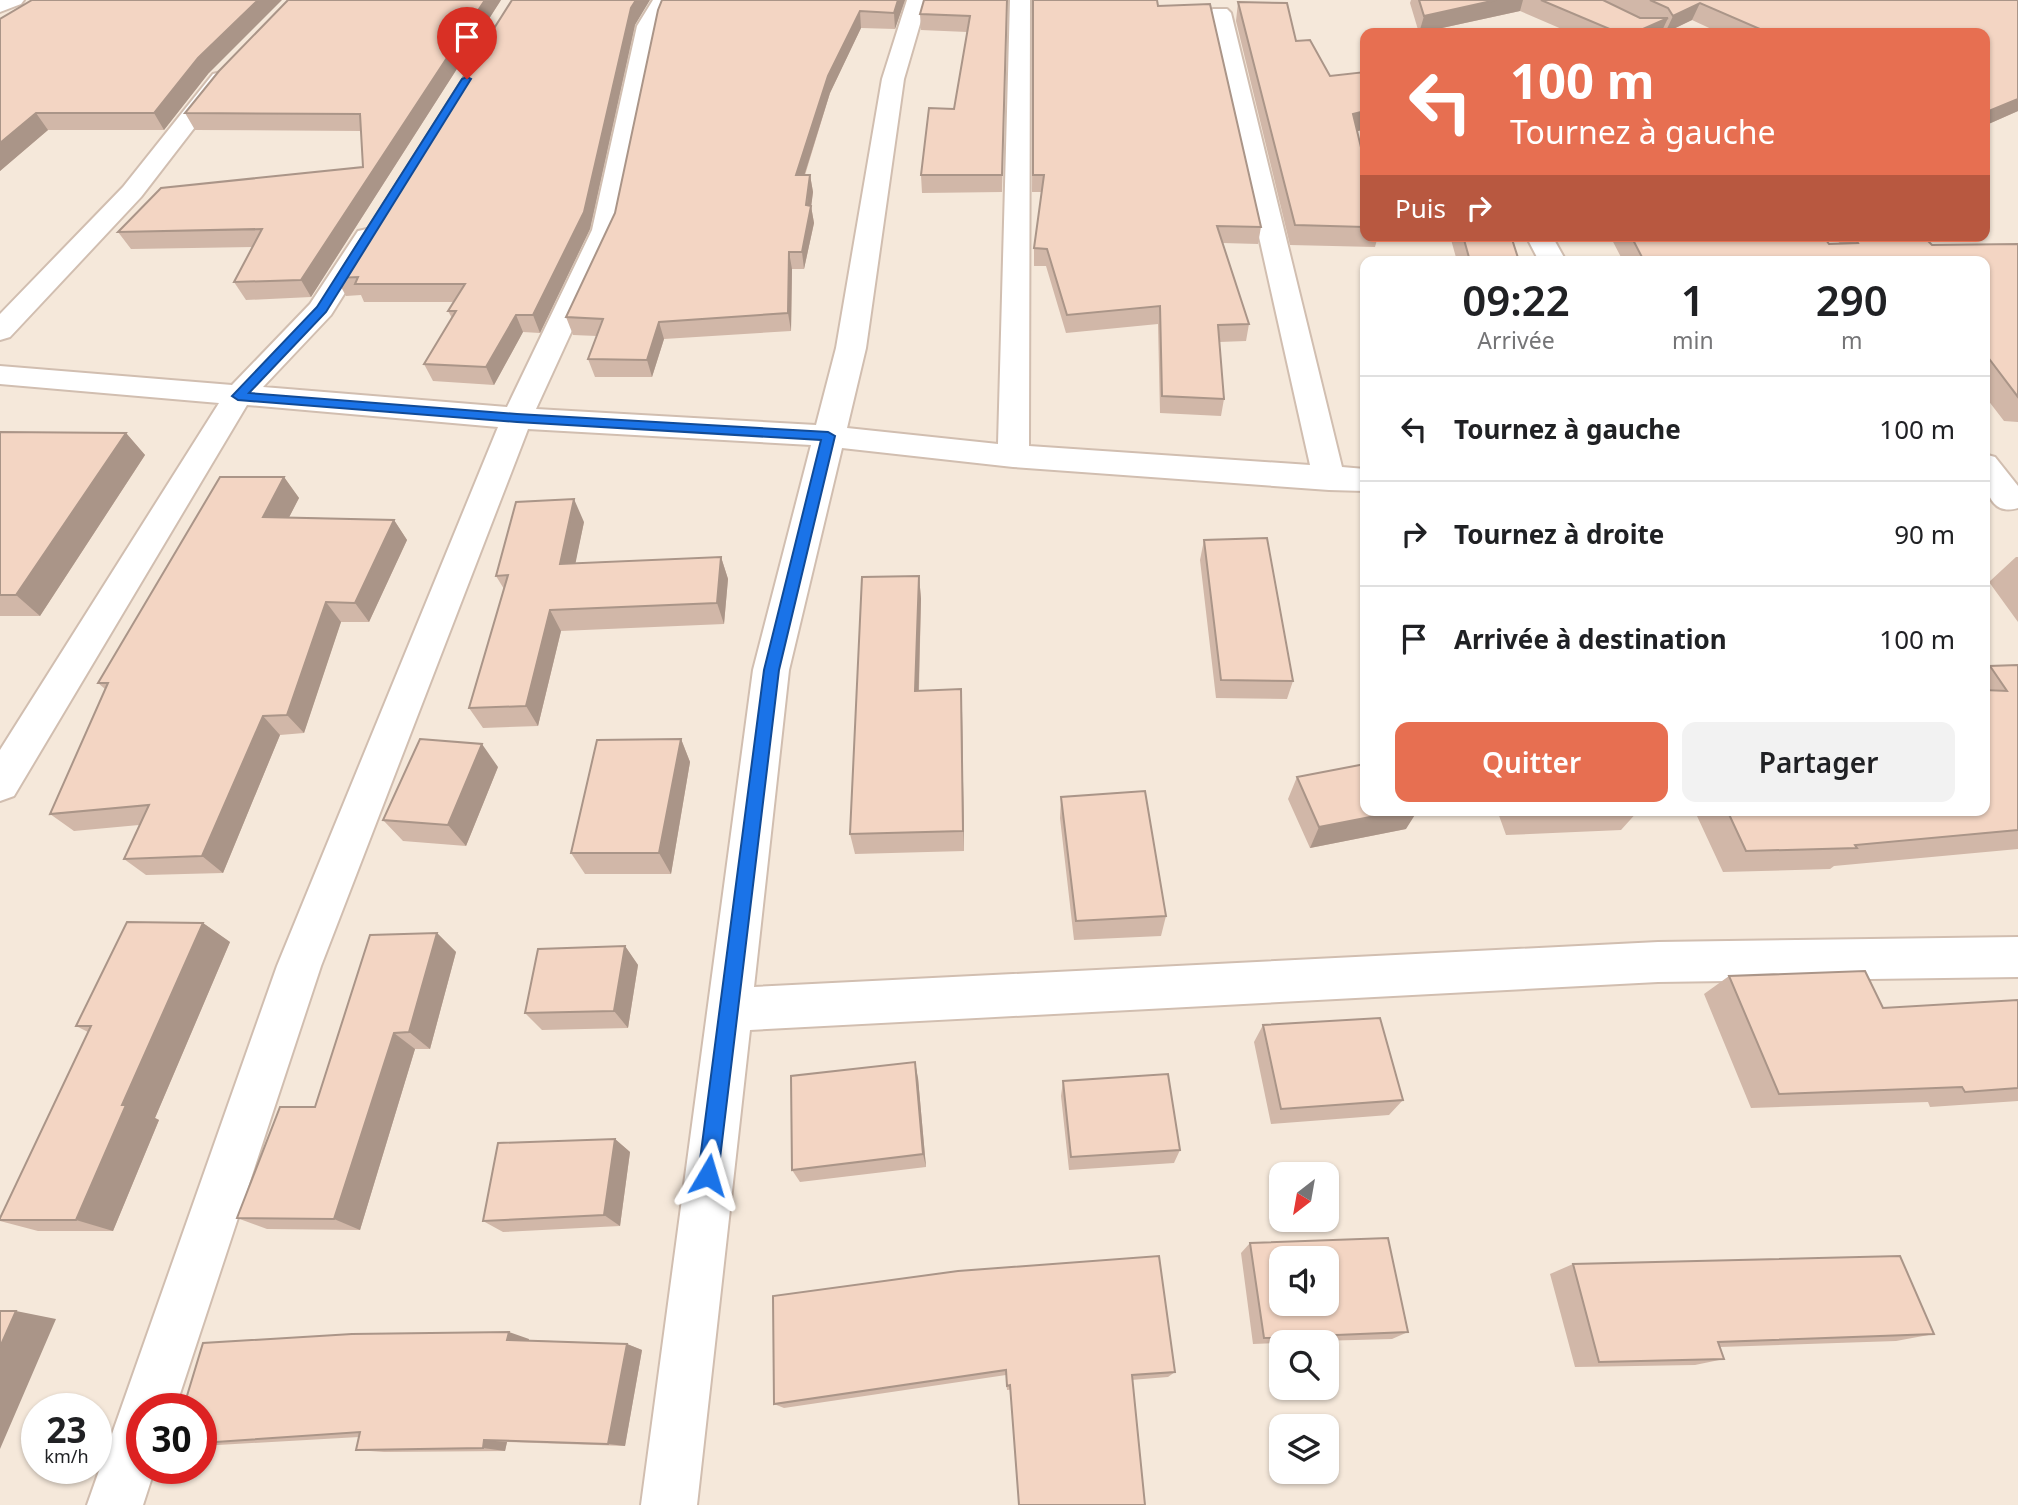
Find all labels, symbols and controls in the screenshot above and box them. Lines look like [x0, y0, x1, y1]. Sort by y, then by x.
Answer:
pin [437, 7, 497, 79]
icon: arrive [448, 18, 486, 56]
text: 100 m [1510, 47, 1655, 113]
icon: left [1395, 56, 1486, 147]
text: Tournez à gauche [1510, 110, 1776, 153]
icon: right [1460, 189, 1498, 227]
text: Puis [1395, 190, 1446, 226]
text: 09:22 [1462, 271, 1570, 328]
text: 1 [1681, 271, 1705, 328]
text: 290 [1816, 271, 1888, 328]
text: Arrivée [1477, 324, 1555, 356]
text: min [1672, 324, 1714, 356]
text: m [1841, 324, 1863, 356]
icon: left [1395, 410, 1433, 448]
text: Tournez à gauche [1454, 411, 1681, 447]
text: 100 m [1879, 411, 1955, 447]
icon: right [1395, 515, 1433, 553]
text: Tournez à droite [1454, 516, 1664, 552]
text: 90 m [1894, 516, 1955, 552]
icon: arrive [1395, 620, 1433, 658]
text: Arrivée à destination [1454, 621, 1727, 657]
text: 100 m [1879, 621, 1955, 657]
button: Quitter [1395, 722, 1668, 802]
button: Partager [1682, 722, 1955, 802]
position arrow [671, 1138, 745, 1212]
north arrow [1269, 1162, 1339, 1232]
map controls [1269, 1162, 1339, 1484]
button: sound [1269, 1246, 1339, 1316]
button: search [1269, 1330, 1339, 1400]
speed limit sign: 30 [126, 1393, 217, 1484]
text: 23 [46, 1406, 87, 1453]
button: layers [1269, 1414, 1339, 1484]
text: km/h [44, 1444, 89, 1468]

